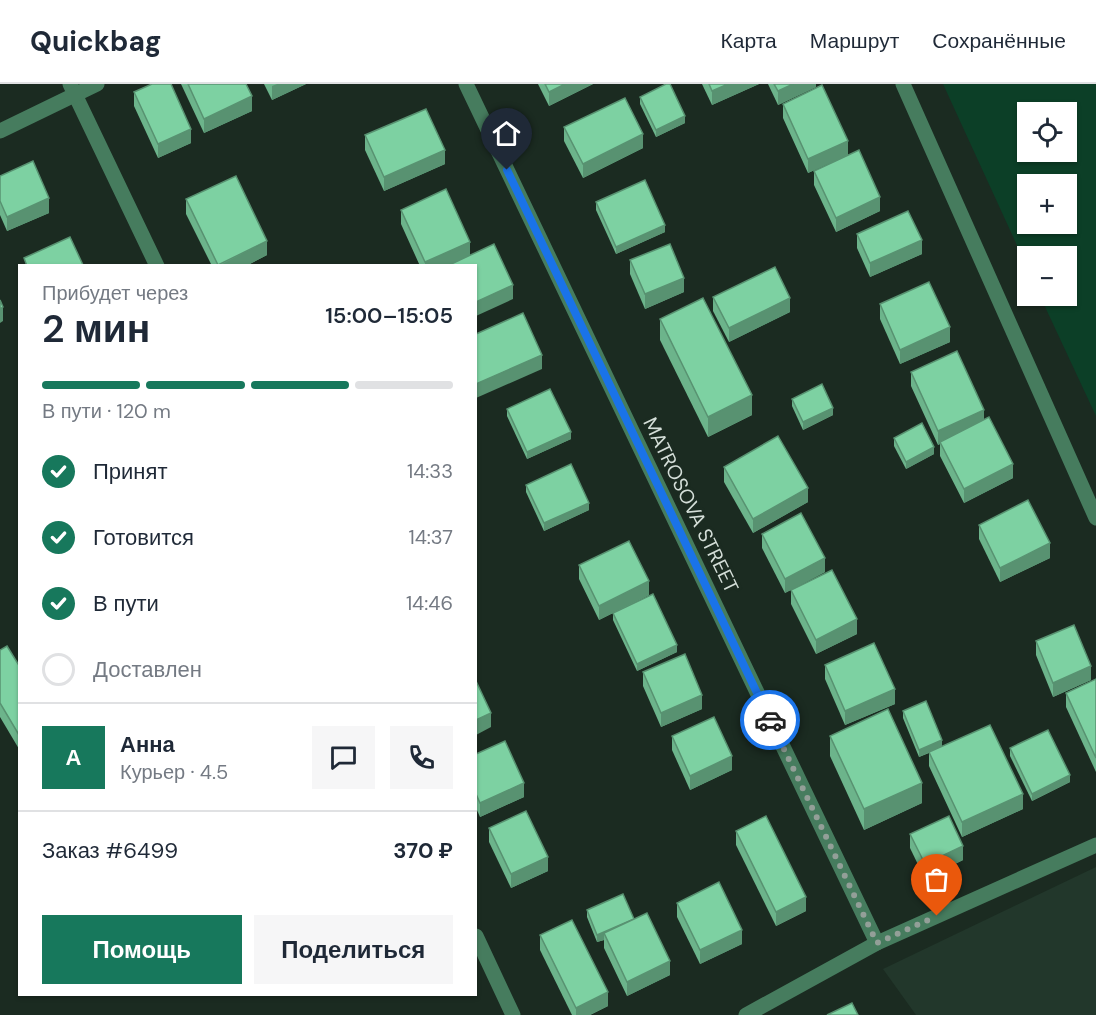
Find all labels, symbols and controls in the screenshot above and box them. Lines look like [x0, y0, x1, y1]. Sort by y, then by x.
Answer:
text: Quickbag [30, 23, 162, 60]
text: Карта [721, 27, 777, 55]
text: Маршрут [810, 27, 899, 55]
text: Сохранённые [932, 27, 1066, 55]
map controls [1017, 102, 1077, 306]
button: locate [1017, 102, 1077, 162]
pin [481, 108, 532, 170]
icon: home [490, 117, 523, 150]
button: + [1017, 174, 1077, 234]
button: − [1017, 246, 1077, 306]
text: Прибудет через [42, 280, 188, 306]
text: 15:00–15:05 [325, 301, 453, 330]
text: 2 мин [42, 303, 150, 354]
text: В пути · 120 m [42, 398, 171, 424]
street label: MATROSOVA STREET [637, 413, 745, 597]
icon: check [42, 455, 75, 488]
text: Принят [93, 457, 167, 486]
text: 14:33 [407, 458, 453, 484]
icon: check [42, 521, 75, 554]
text: Готовится [93, 523, 194, 552]
text: 14:37 [408, 524, 453, 550]
icon: check [42, 587, 75, 620]
text: В пути [93, 589, 159, 618]
text: 14:46 [406, 590, 453, 616]
text: Доставлен [93, 655, 202, 684]
courier [740, 690, 800, 750]
icon: car [754, 704, 787, 737]
button: chat [312, 726, 375, 789]
button: phone [390, 726, 453, 789]
text: Анна [120, 730, 175, 759]
text: А [66, 743, 81, 772]
text: Курьер · 4.5 [120, 759, 228, 785]
text: Заказ #6499 [42, 836, 178, 865]
text: 370 ₽ [393, 836, 453, 865]
pin [911, 854, 962, 916]
icon: bag [920, 863, 953, 896]
button: Помощь [42, 915, 242, 984]
button: Поделиться [254, 915, 453, 984]

